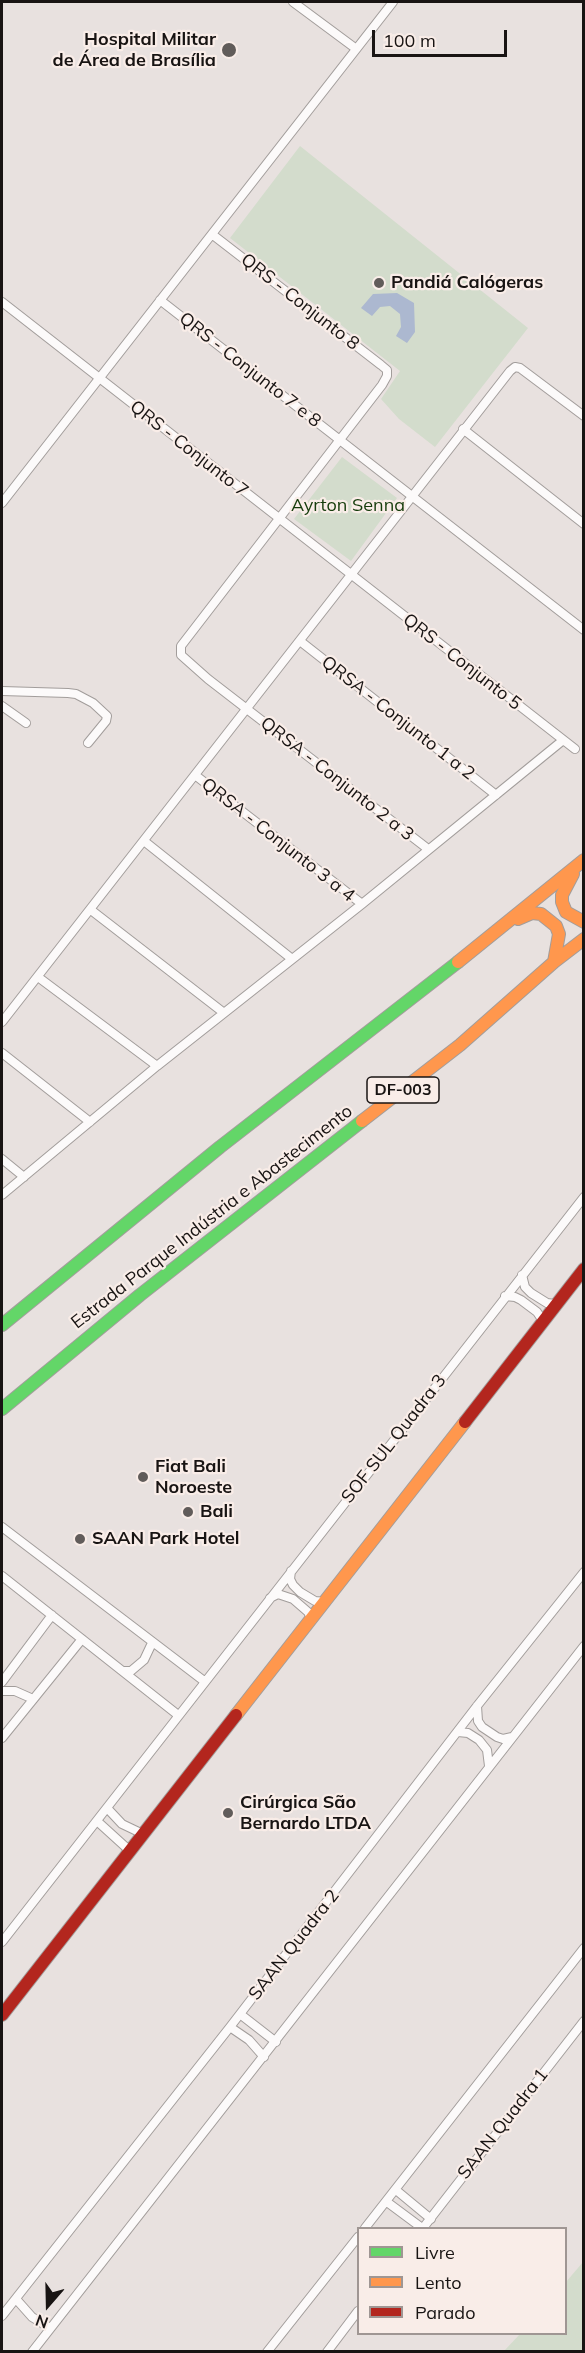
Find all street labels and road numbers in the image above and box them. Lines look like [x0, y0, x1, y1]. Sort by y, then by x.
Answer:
street label: QRS - Conjunto 8 [236, 249, 364, 355]
street label: QRS - Conjunto 7 e 8 [175, 308, 325, 432]
street label: QRS - Conjunto 7 [125, 396, 253, 502]
street label: QRS - Conjunto 5 [398, 609, 526, 715]
street label: QRSA - Conjunto 1 a 2 [317, 651, 479, 785]
street label: QRSA - Conjunto 2 a 3 [256, 712, 418, 846]
street label: QRSA - Conjunto 3 a 4 [197, 773, 359, 907]
road number: DF-003 [367, 1077, 439, 1103]
street label: Estrada Parque Indústria e Abastecimento [67, 1100, 357, 1334]
street label: SOF SUL Quadra 3 [337, 1370, 451, 1508]
street label: SAAN Quadra 2 [244, 1885, 344, 2005]
street label: SAAN Quadra 1 [453, 2064, 553, 2184]

